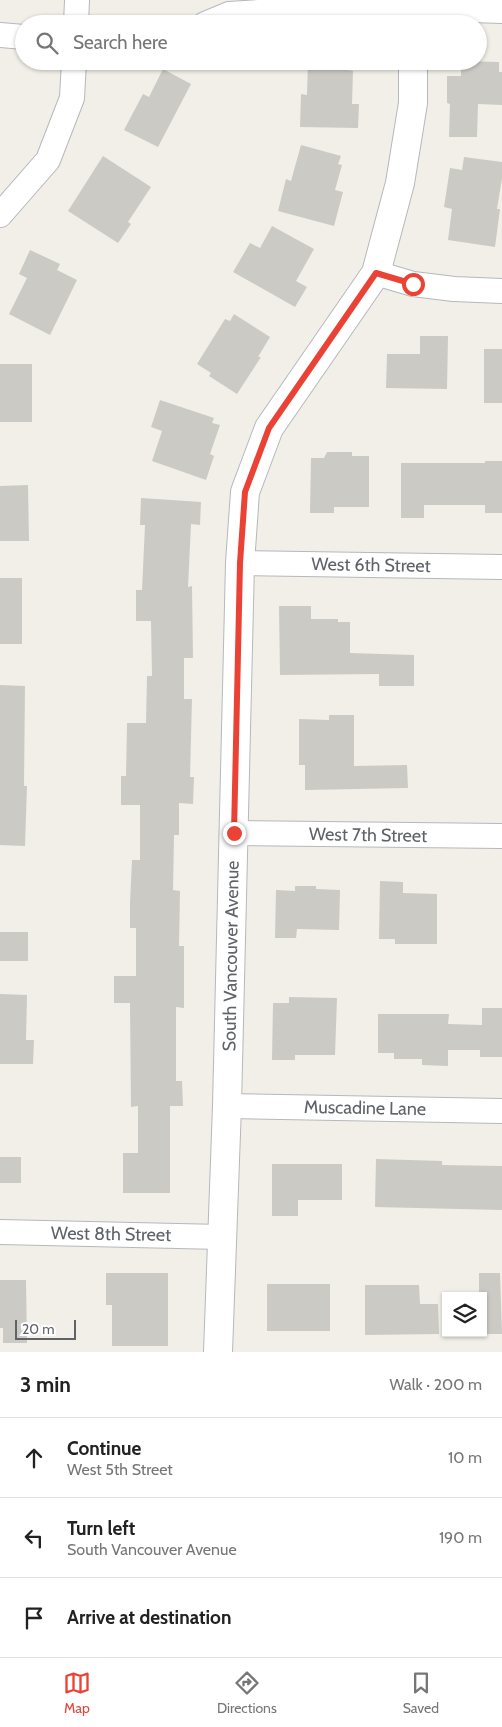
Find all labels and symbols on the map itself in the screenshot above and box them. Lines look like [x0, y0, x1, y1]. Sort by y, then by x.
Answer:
route start [402, 273, 425, 296]
street label: West 6th Street [311, 553, 431, 577]
route end [223, 822, 246, 845]
street label: West 7th Street [309, 823, 427, 847]
street label: South Vancouver Avenue [218, 860, 244, 1052]
street label: Muscadine Lane [304, 1096, 426, 1120]
street label: West 8th Street [51, 1222, 171, 1246]
scale bar [15, 1317, 76, 1340]

